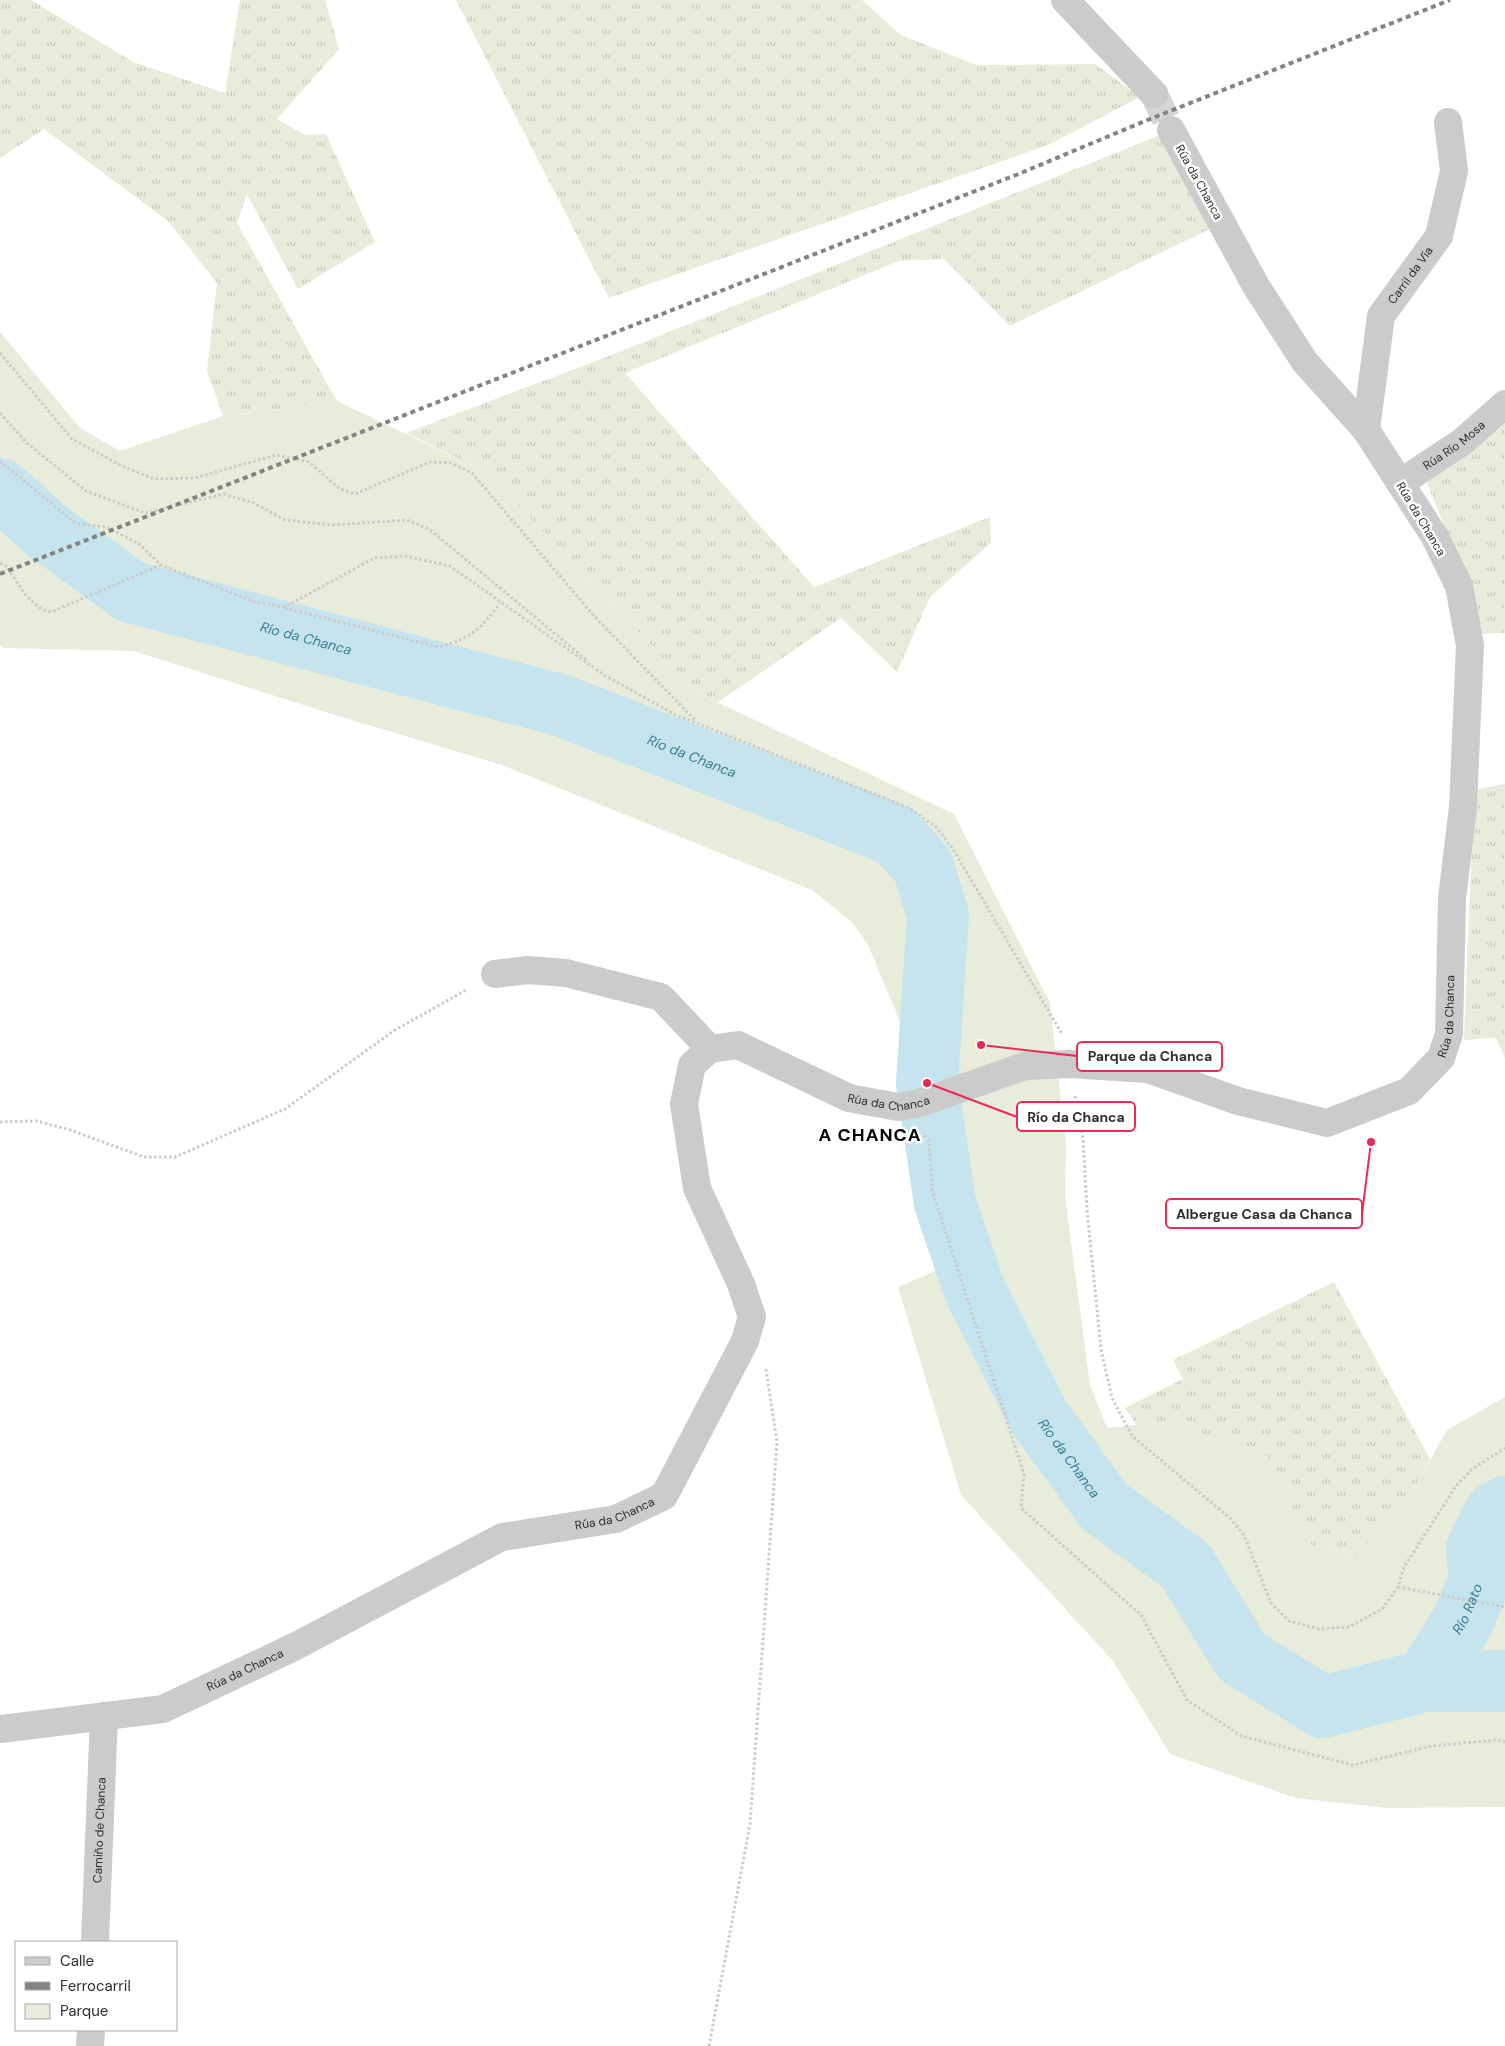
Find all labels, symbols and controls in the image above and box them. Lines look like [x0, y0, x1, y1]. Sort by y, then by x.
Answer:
street label: Rúa da Chanca [1172, 142, 1226, 222]
street label: Carril da Vía [1384, 244, 1437, 307]
street label: Rúa Río Mosa [1420, 417, 1489, 474]
street label: Rúa da Chanca [1393, 479, 1449, 559]
water label: Río da Chanca [258, 617, 354, 659]
water label: Río da Chanca [645, 731, 739, 782]
street label: Rúa da Chanca [1434, 975, 1458, 1060]
callout: Parque da Chanca [1077, 1042, 1222, 1071]
text: Parque da Chanca [1088, 1047, 1212, 1065]
street label: Rúa da Chanca [846, 1090, 932, 1115]
callout: Río da Chanca [1017, 1102, 1135, 1131]
text: Río da Chanca [1027, 1108, 1125, 1126]
district label: A CHANCA [819, 1123, 921, 1147]
callout: Albergue Casa da Chanca [1166, 1199, 1362, 1228]
text: Albergue Casa da Chanca [1176, 1205, 1352, 1223]
water label: Río da Chanca [1034, 1415, 1104, 1502]
street label: Rúa da Chanca [574, 1494, 657, 1533]
water label: Río Rato [1448, 1581, 1486, 1637]
street label: Rúa da Chanca [204, 1645, 286, 1695]
street label: Camiño de Chanca [89, 1777, 110, 1883]
legend [15, 1941, 178, 2031]
text: Calle [60, 1951, 94, 1971]
text: Ferrocarril [60, 1976, 131, 1996]
text: Parque [60, 2001, 108, 2021]

